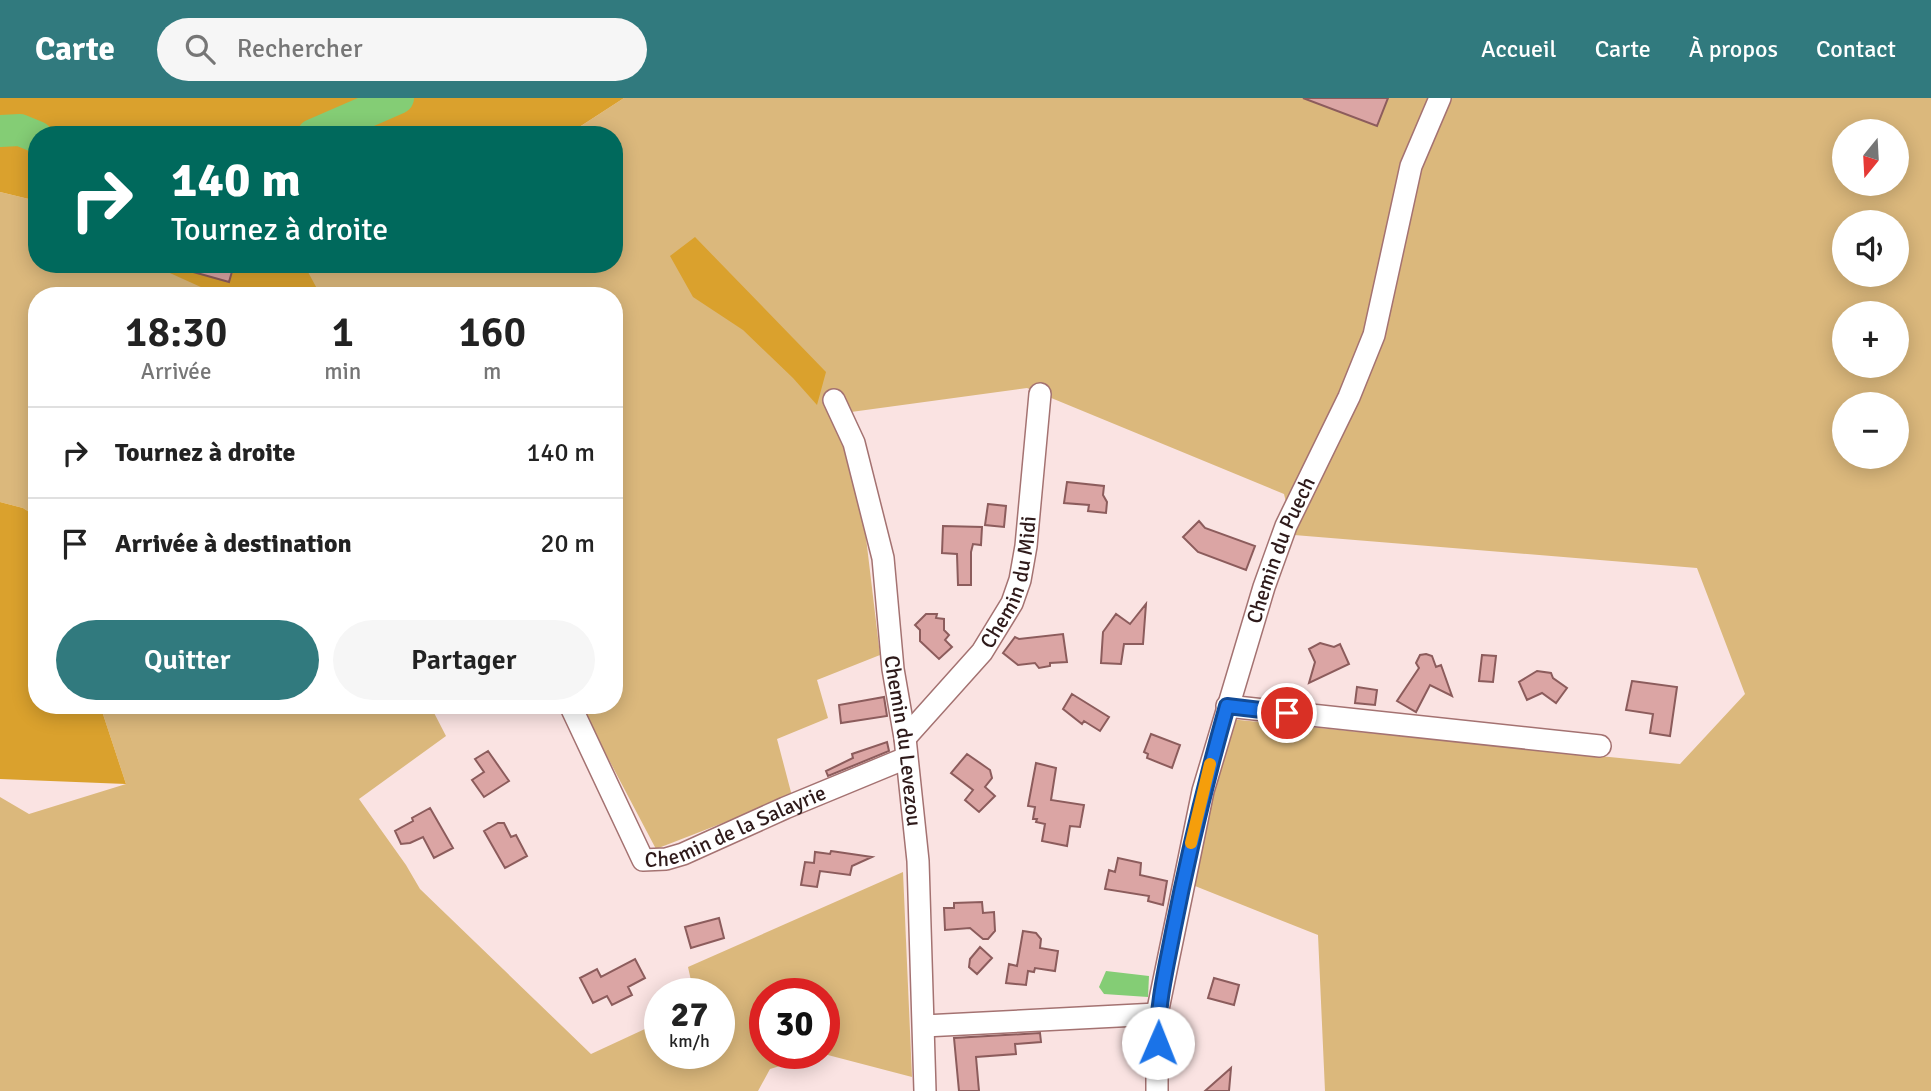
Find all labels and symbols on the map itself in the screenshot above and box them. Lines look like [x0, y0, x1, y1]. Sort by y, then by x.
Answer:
north arrow [1832, 119, 1909, 196]
street label: Chemin du Puech [1241, 472, 1321, 626]
street label: Chemin du Midi [974, 515, 1042, 653]
street label: Chemin du Levezou [879, 654, 927, 828]
pin [1257, 683, 1317, 743]
street label: Chemin de la Salayrie [644, 780, 830, 873]
speed limit sign: 30 [749, 978, 840, 1069]
position arrow [1121, 1006, 1195, 1080]

